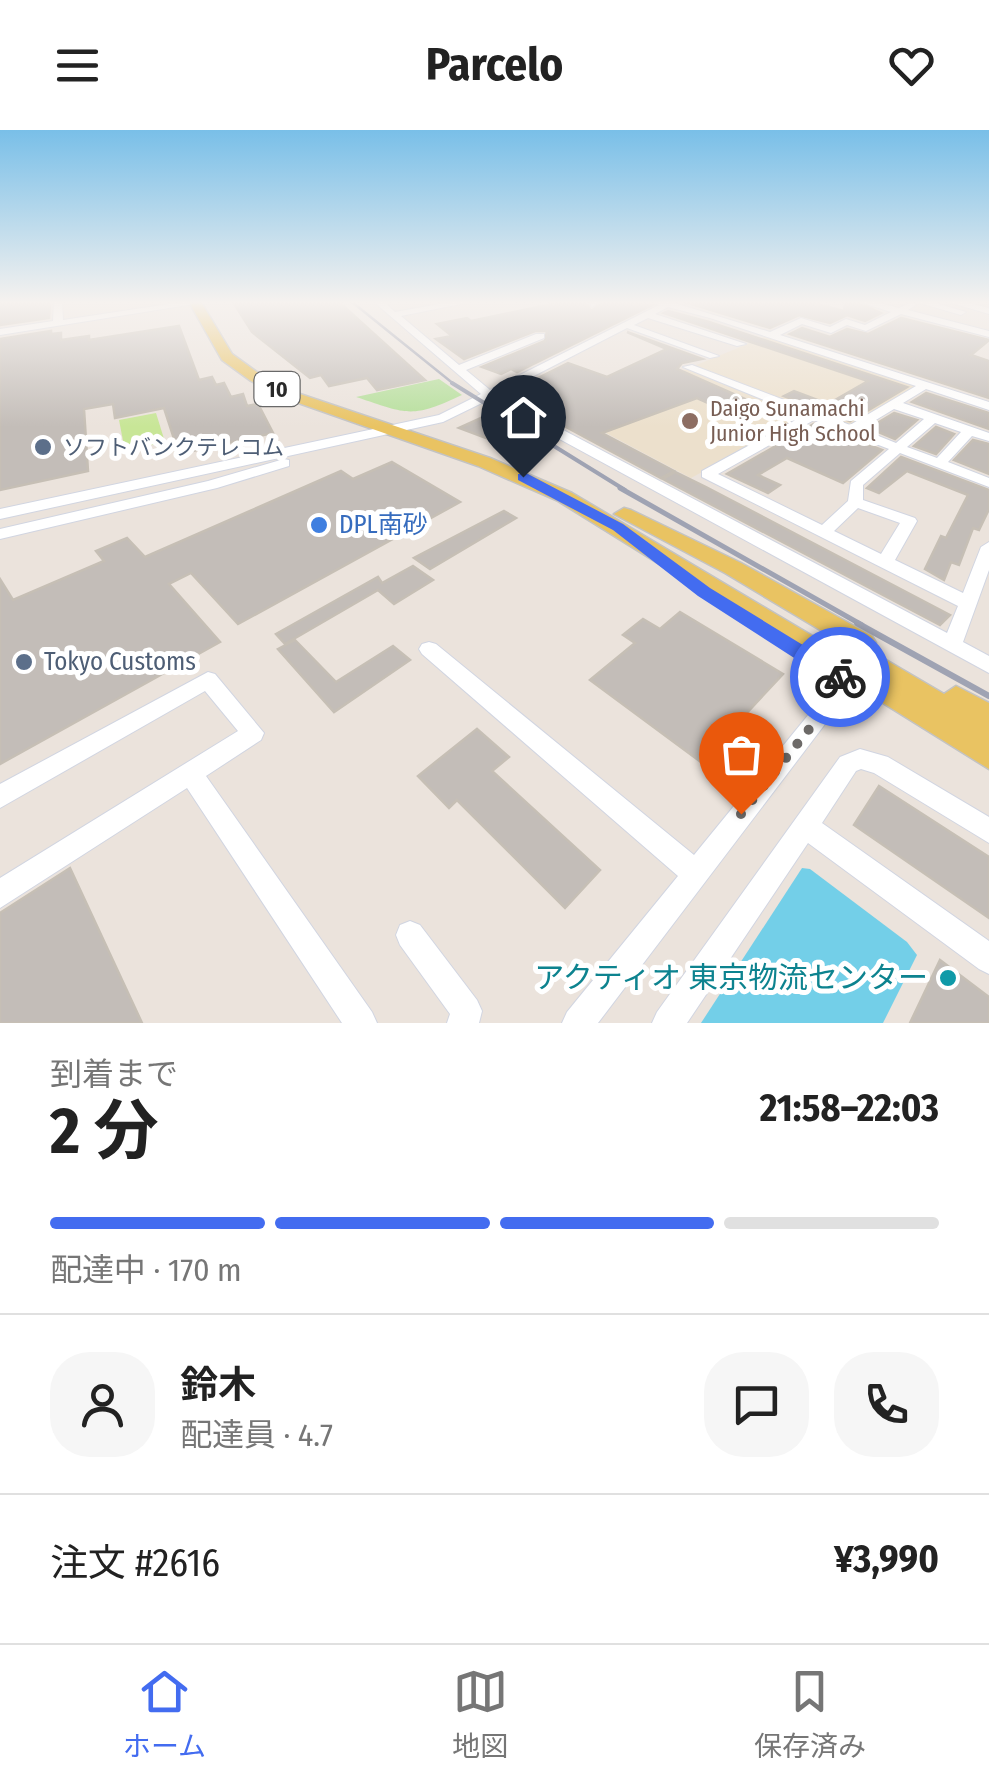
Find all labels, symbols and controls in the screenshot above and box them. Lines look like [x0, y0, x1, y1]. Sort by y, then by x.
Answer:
icon: menu [50, 38, 105, 93]
text: Parcelo [426, 38, 563, 92]
icon: heart [884, 38, 939, 93]
road number: 10 [254, 372, 300, 406]
pin [481, 375, 566, 478]
icon: home [496, 390, 551, 445]
place label: Daigo Sunamachi Junior High School [710, 395, 876, 447]
marker: Daigo Sunamachi Junior High School [679, 410, 701, 432]
place label: ソフトバンクテレコム [63, 434, 284, 461]
marker: ソフトバンクテレコム [32, 436, 54, 458]
place label: DPL南砂 [339, 510, 428, 540]
marker: DPL南砂 [308, 514, 330, 536]
courier [790, 627, 890, 727]
place label: Tokyo Customs [44, 647, 196, 677]
icon: bike [813, 650, 868, 705]
marker: Tokyo Customs [13, 651, 35, 673]
pin [699, 712, 784, 815]
icon: bag [714, 727, 769, 782]
place label: アクティオ 東京物流センター [534, 960, 928, 996]
marker: アクティオ 東京物流センター [937, 967, 959, 989]
text: 到着まで [50, 1055, 178, 1093]
text: 21:58–22:03 [760, 1085, 939, 1131]
text: 2 分 [50, 1092, 159, 1170]
text: 配達中 · 170 m [50, 1251, 242, 1289]
button: person [50, 1352, 155, 1457]
button: chat [704, 1352, 809, 1457]
button: phone [834, 1352, 939, 1457]
text: 鈴木 [180, 1362, 256, 1408]
text: 配達員 · 4.7 [180, 1416, 333, 1454]
text: ¥3,990 [834, 1536, 939, 1582]
text: 注文 #2616 [50, 1540, 220, 1586]
tab: ホーム [123, 1664, 206, 1764]
tab: 地図 [452, 1664, 508, 1764]
tab: 保存済み [754, 1664, 866, 1764]

